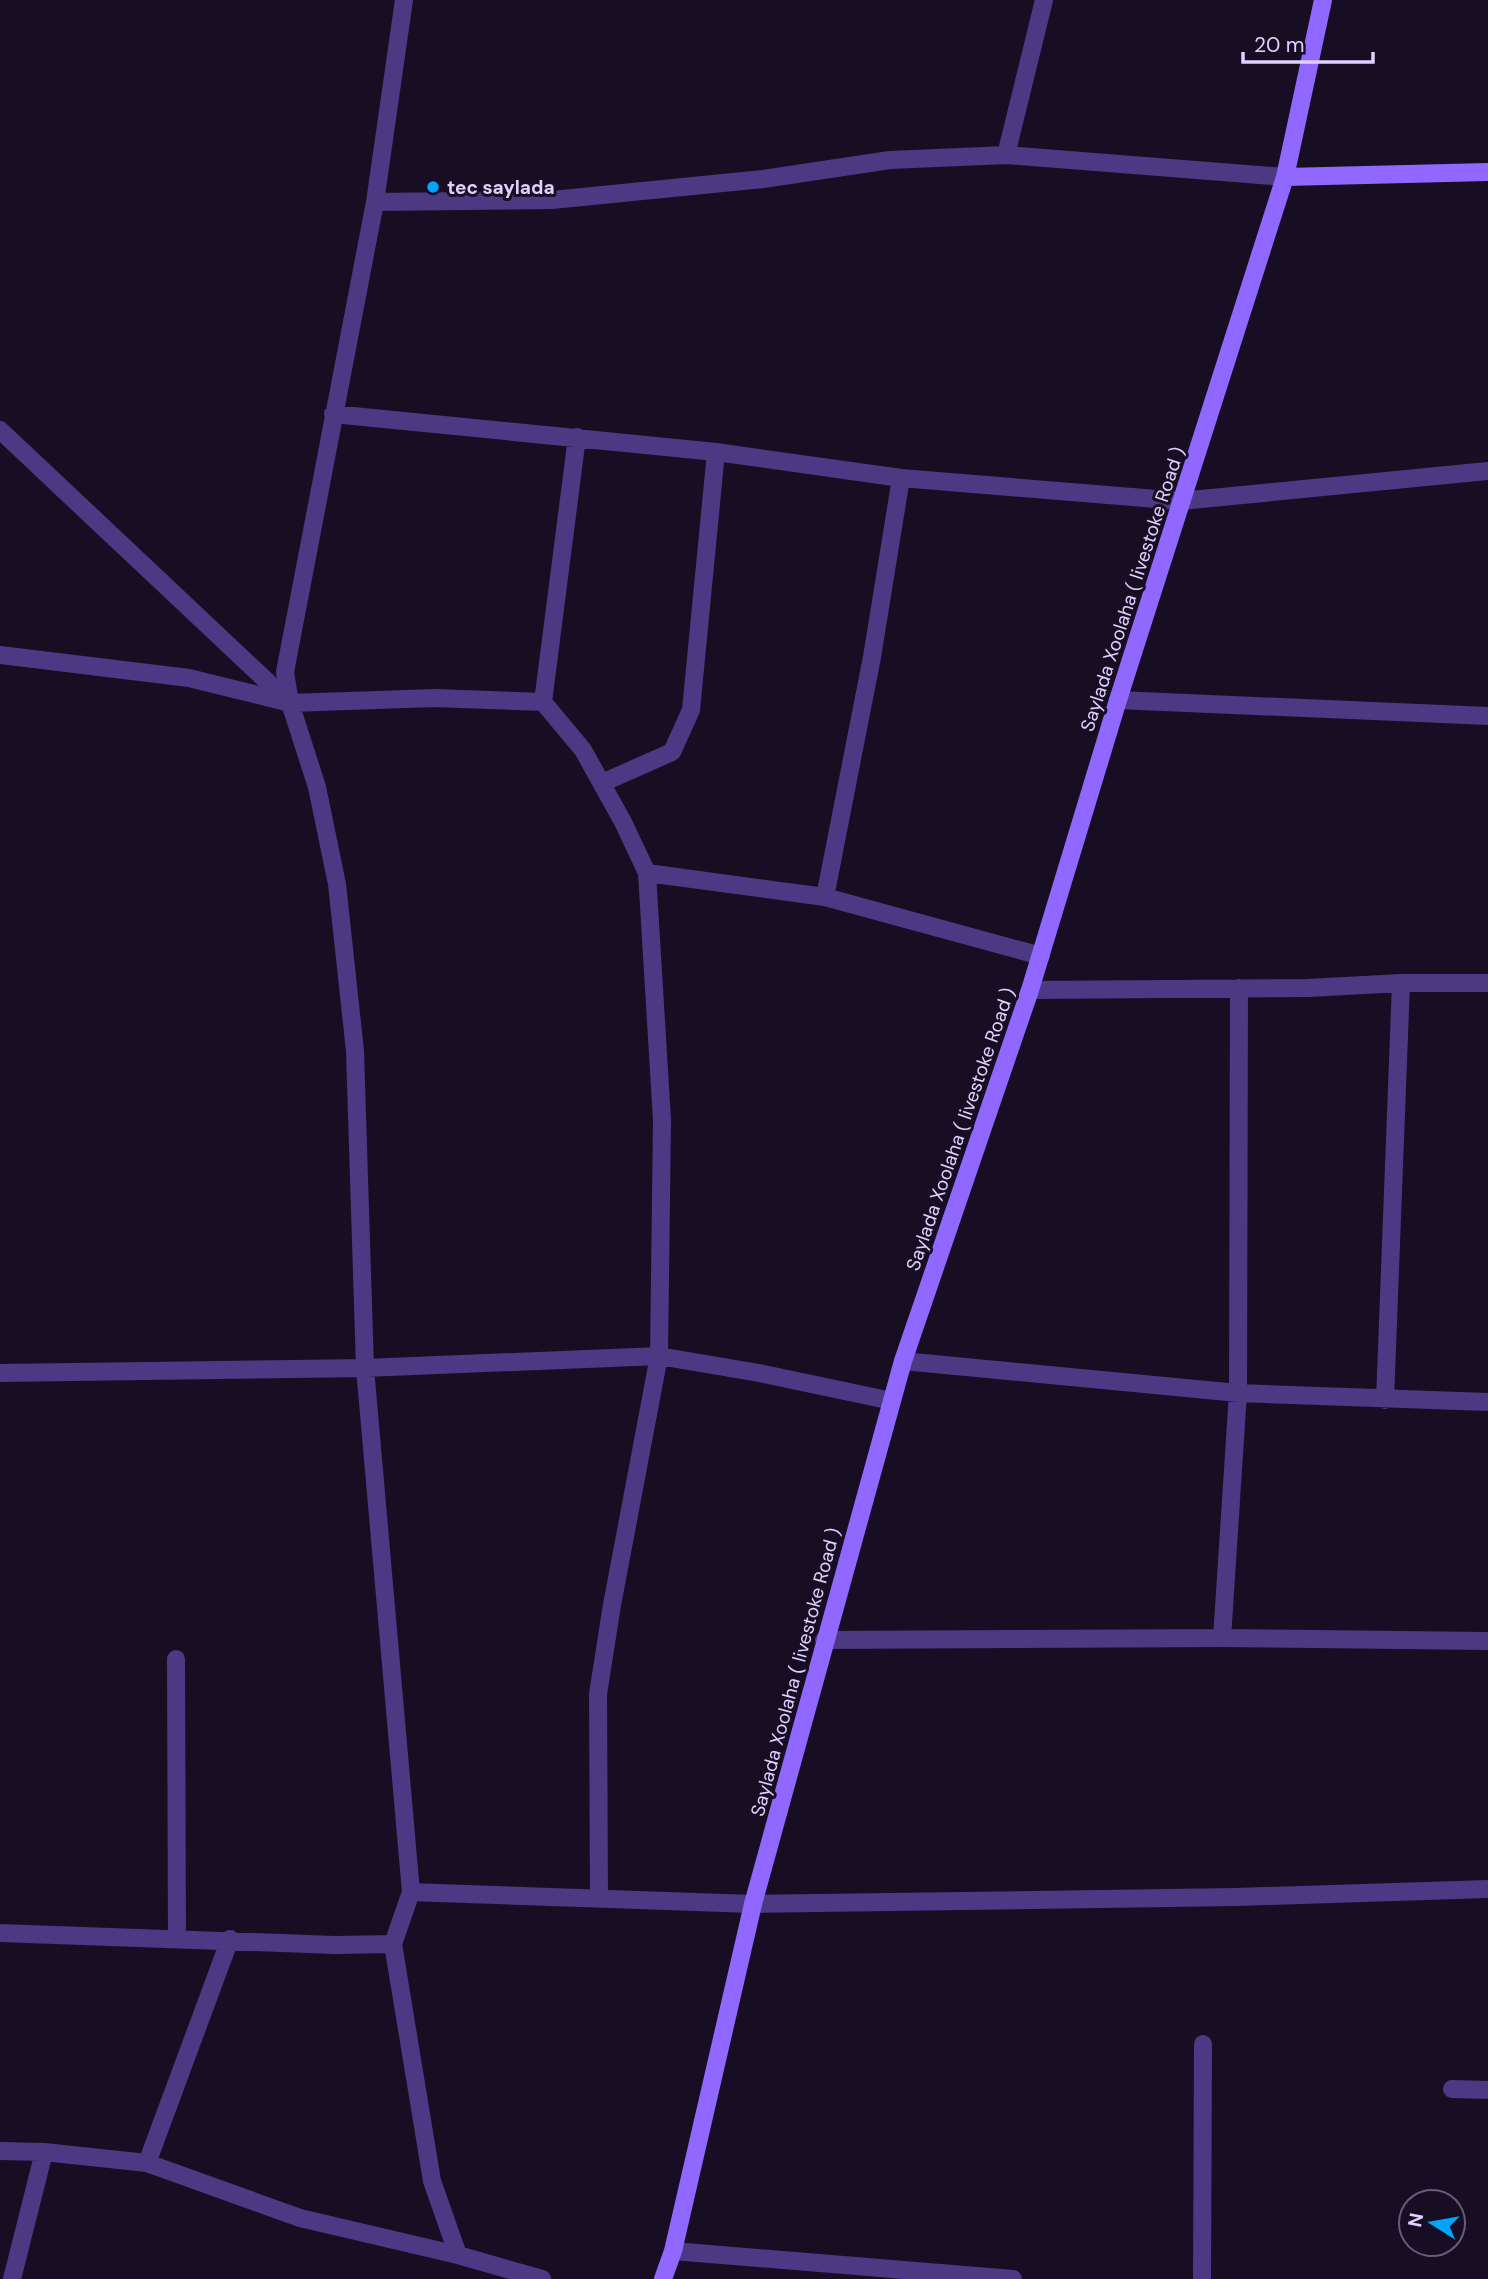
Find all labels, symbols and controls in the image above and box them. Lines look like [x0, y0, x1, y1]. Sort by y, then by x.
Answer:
scale bar [1243, 21, 1372, 65]
text: 20 m [1254, 31, 1305, 59]
place label: tec saylada [447, 175, 555, 200]
marker: tec saylada [425, 179, 441, 195]
street label: Saylada Xoolaha ( livestoke Road ) [1075, 444, 1190, 735]
street label: Saylada Xoolaha ( livestoke Road ) [900, 984, 1021, 1274]
street label: Saylada Xoolaha ( livestoke Road ) [745, 1525, 846, 1819]
north arrow [1397, 2188, 1467, 2258]
text: N [1402, 2211, 1429, 2229]

